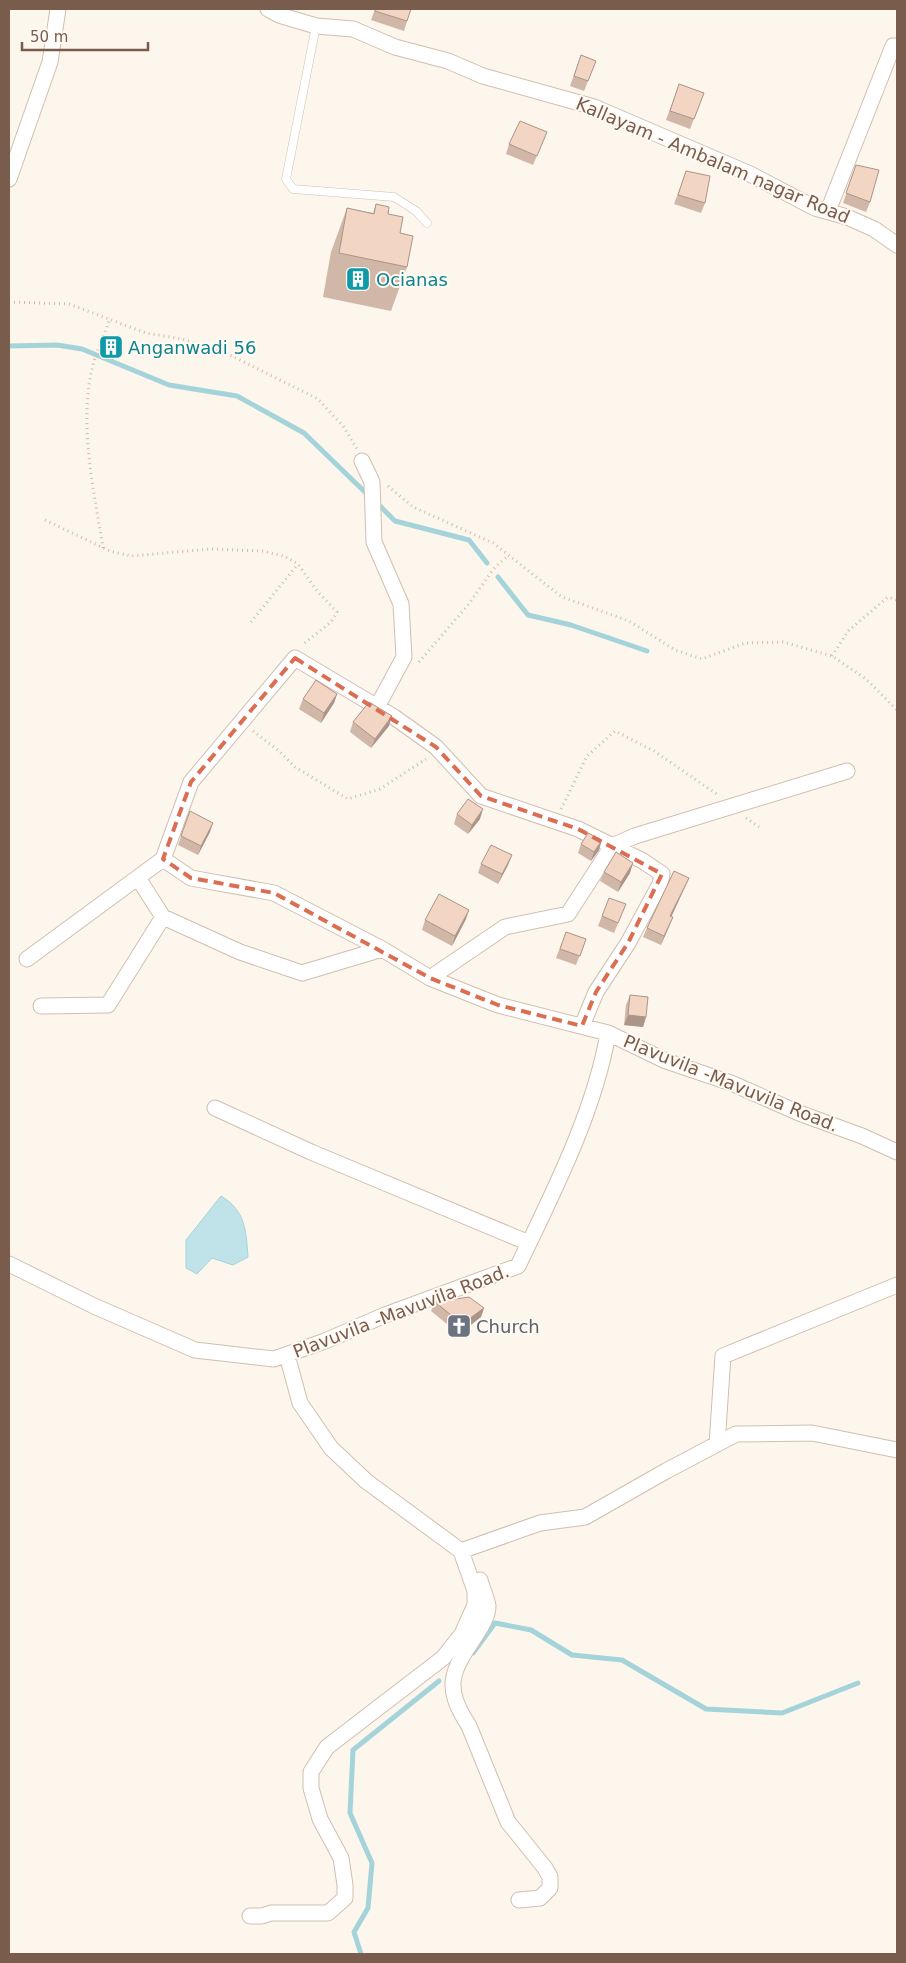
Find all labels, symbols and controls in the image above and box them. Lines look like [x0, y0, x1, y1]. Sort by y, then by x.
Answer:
scale bar [22, 20, 149, 52]
text: 50 m [30, 28, 68, 46]
street label: Kallayam - Ambalam nagar Road [573, 93, 853, 227]
building icon: Ocianas [345, 266, 371, 292]
place label: Ocianas [376, 269, 448, 290]
building icon: Anganwadi 56 [98, 334, 124, 360]
place label: Anganwadi 56 [128, 337, 256, 358]
street label: Plavuvila -Mavuvila Road. [621, 1030, 841, 1136]
street label: Plavuvila -Mavuvila Road. [290, 1260, 512, 1362]
church icon: Church [446, 1313, 472, 1339]
place label: Church [476, 1316, 540, 1337]

